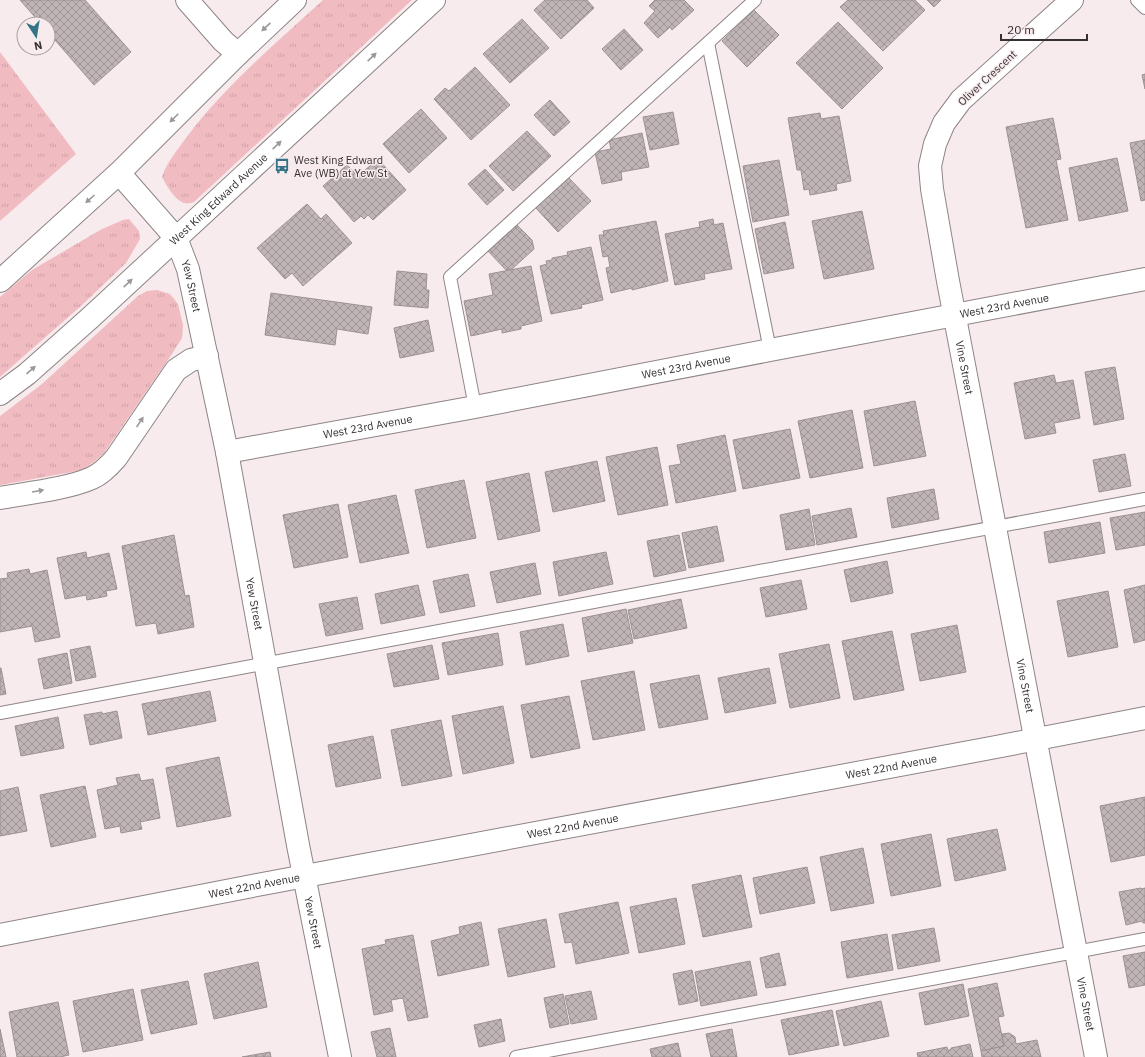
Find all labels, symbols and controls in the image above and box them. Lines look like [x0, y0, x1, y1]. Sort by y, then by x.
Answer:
north arrow [16, 16, 56, 56]
scale bar [1001, 16, 1087, 42]
one-way arrow [261, 22, 271, 32]
text: 20 m [1007, 22, 1035, 37]
text: N [33, 38, 43, 53]
street label: Oliver Crescent [955, 47, 1019, 109]
one-way arrow [367, 52, 377, 62]
one-way arrow [169, 113, 179, 123]
one-way arrow [272, 140, 282, 150]
street label: West King Edward Avenue [167, 150, 271, 248]
place label: West King Edward Ave (WB) at Yew St [294, 153, 388, 180]
bus stop icon: West King Edward Ave (WB) at Yew St [273, 157, 291, 175]
one-way arrow [86, 194, 95, 203]
street label: Yew Street [178, 258, 204, 314]
one-way arrow [123, 279, 132, 288]
street label: West 23rd Avenue [959, 290, 1050, 321]
street label: Vine Street [953, 339, 977, 396]
street label: West 23rd Avenue [640, 351, 732, 382]
one-way arrow [26, 366, 36, 375]
street label: West 23rd Avenue [322, 412, 413, 441]
one-way arrow [136, 417, 144, 428]
one-way arrow [32, 488, 44, 494]
street label: Yew Street [243, 576, 266, 631]
street label: Vine Street [1013, 658, 1037, 714]
street label: West 22nd Avenue [844, 751, 938, 782]
street label: West 22nd Avenue [526, 811, 620, 841]
street label: West 22nd Avenue [207, 870, 301, 901]
street label: Yew Street [301, 895, 325, 950]
street label: Vine Street [1074, 976, 1098, 1032]

